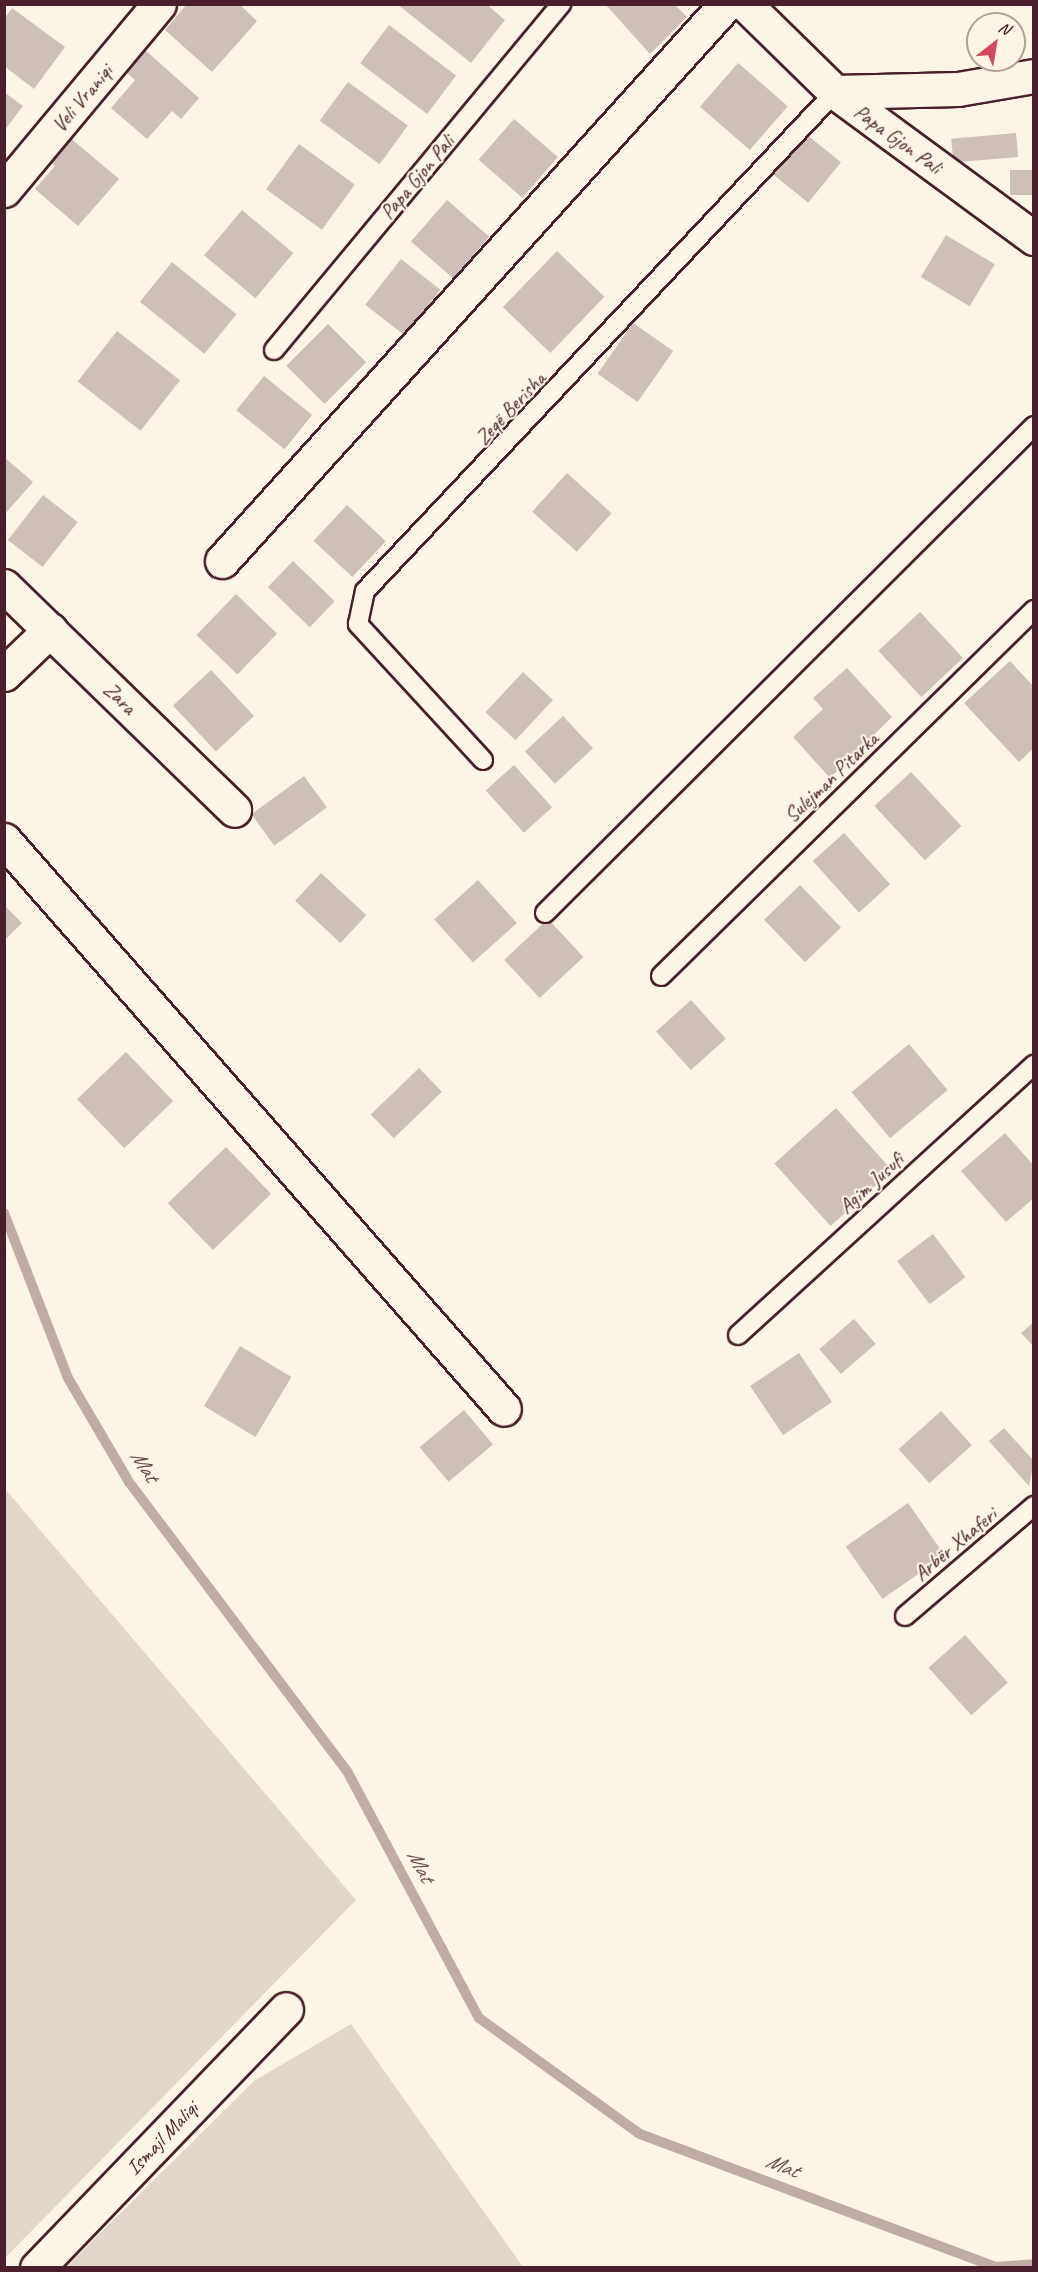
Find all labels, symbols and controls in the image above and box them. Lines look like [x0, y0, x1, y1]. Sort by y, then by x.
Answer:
north arrow [966, 12, 1026, 72]
text: N [995, 17, 1014, 39]
street label: Veli Vraniqi [46, 59, 118, 137]
street label: Papa Gjon Pali [849, 99, 947, 179]
street label: Papa Gjon Pali [375, 130, 459, 224]
street label: Zeqë Berisha [470, 366, 550, 450]
street label: Zara [98, 677, 142, 719]
street label: Sulejman Pitarka [779, 726, 883, 828]
street label: Agim Jusufi [833, 1147, 909, 1219]
water label: Mat [124, 1445, 164, 1487]
street label: Arbër Xhaferi [908, 1502, 1002, 1586]
water label: Mat [401, 1845, 439, 1887]
street label: Ismajl Maliqi [120, 2095, 204, 2181]
water label: Mat [762, 2148, 802, 2184]

